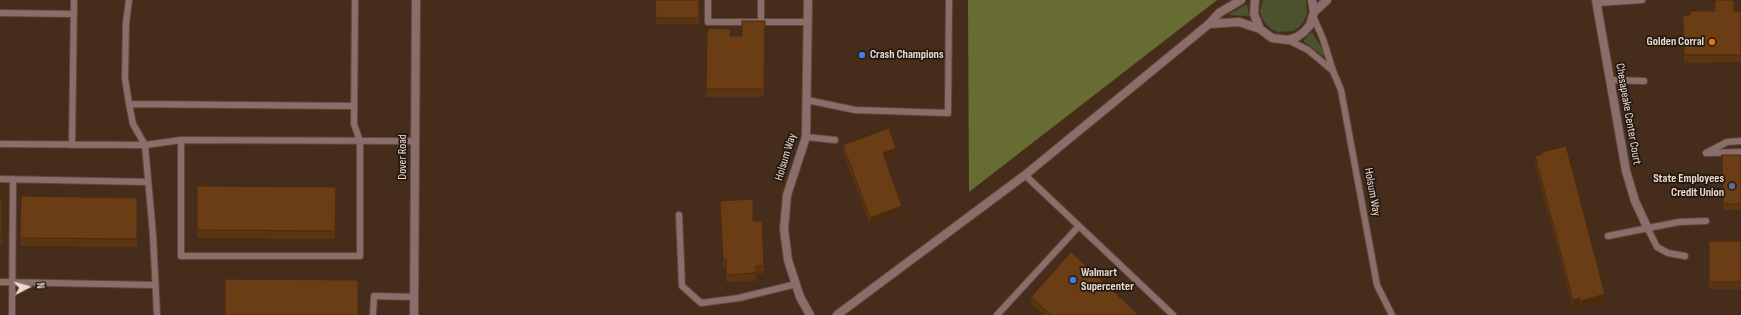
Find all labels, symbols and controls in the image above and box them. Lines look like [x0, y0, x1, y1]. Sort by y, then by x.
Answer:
place label: Golden Corral [1647, 35, 1704, 49]
marker: Golden Corral [1707, 37, 1717, 47]
place label: Crash Champions [870, 48, 944, 62]
marker: Crash Champions [857, 50, 867, 60]
street label: Chesapeake Center Court [1612, 62, 1644, 166]
street label: Holsum Way [772, 132, 800, 182]
street label: Dover Road [396, 134, 410, 180]
street label: Holsum Way [1361, 167, 1383, 217]
place label: State Employees Credit Union [1653, 172, 1724, 200]
marker: State Employees Credit Union [1727, 181, 1737, 191]
place label: Walmart Supercenter [1081, 266, 1134, 294]
north arrow [8, 267, 48, 307]
marker: Walmart Supercenter [1068, 275, 1078, 285]
text: N [34, 282, 47, 289]

